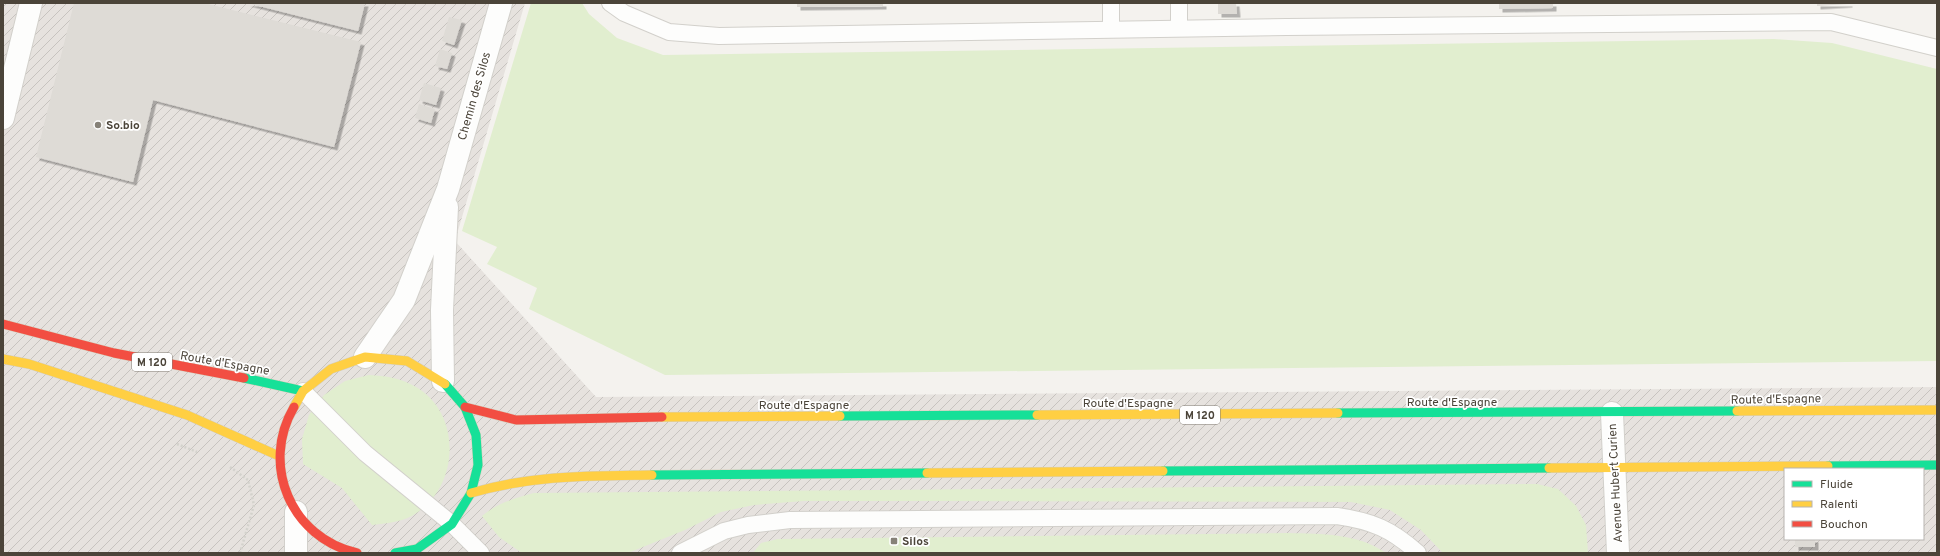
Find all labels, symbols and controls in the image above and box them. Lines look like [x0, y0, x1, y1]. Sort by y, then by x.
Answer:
street label: Chemin des Silos [455, 50, 495, 142]
place label: So.bio [106, 118, 140, 134]
marker: So.bio [93, 120, 103, 130]
street label: Route d'Espagne [179, 348, 271, 380]
road number: M 120 [132, 353, 172, 371]
street label: Route d'Espagne [1731, 391, 1821, 409]
street label: Route d'Espagne [1407, 395, 1497, 411]
street label: Route d'Espagne [1083, 396, 1173, 412]
street label: Route d'Espagne [759, 398, 849, 414]
road number: M 120 [1180, 406, 1220, 424]
street label: Avenue Hubert Curien [1605, 423, 1627, 543]
legend [1784, 468, 1924, 540]
text: Fluide [1820, 477, 1853, 493]
text: Ralenti [1820, 497, 1858, 513]
text: Bouchon [1820, 517, 1868, 533]
place label: Silos [902, 534, 929, 550]
marker: Silos [889, 536, 899, 546]

